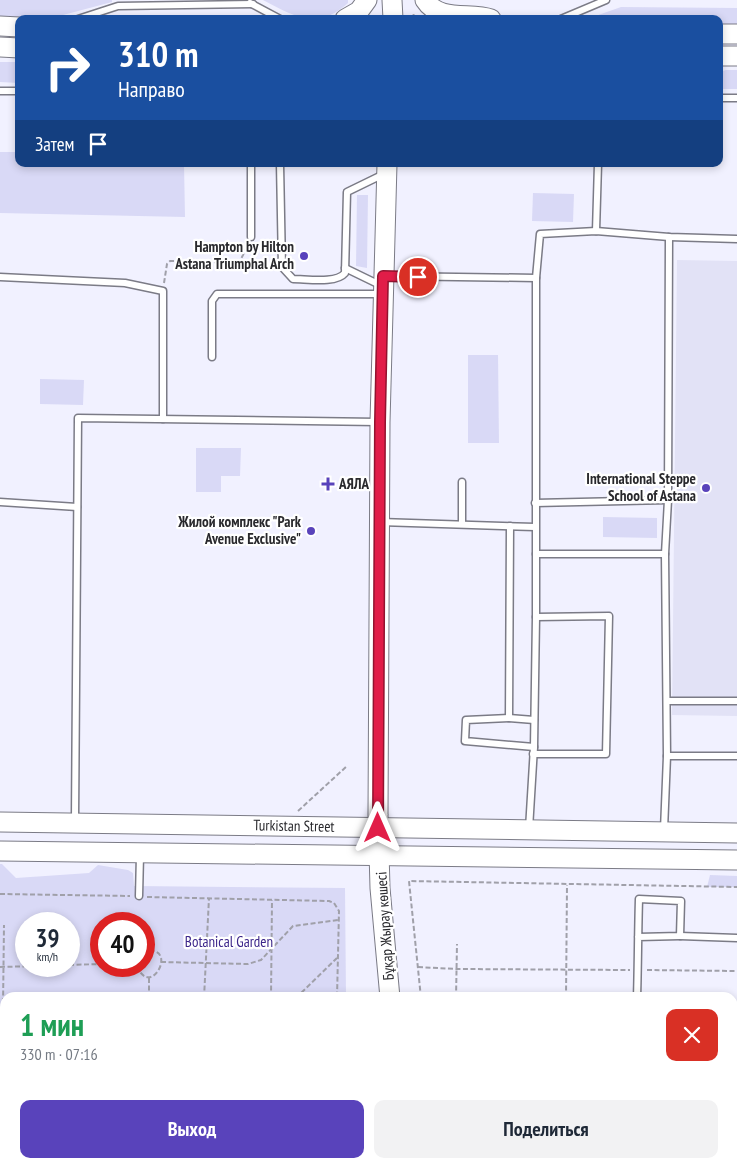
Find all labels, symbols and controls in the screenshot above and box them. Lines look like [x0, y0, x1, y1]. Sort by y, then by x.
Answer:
text: 310 m [118, 31, 199, 77]
icon: right [35, 35, 100, 100]
text: Направо [118, 75, 185, 103]
icon: arrive [84, 130, 112, 158]
text: Затем [35, 132, 74, 156]
place label: Hampton by Hilton Astana Triumphal Arch [174, 237, 294, 273]
marker: Hampton by Hilton Astana Triumphal Arch [298, 250, 310, 262]
pin [397, 256, 439, 298]
icon: arrive [404, 263, 432, 291]
place label: International Steppe School of Astana [586, 469, 696, 505]
place label: АЯЛА [338, 474, 370, 493]
marker: АЯЛА [321, 477, 335, 491]
marker: International Steppe School of Astana [700, 482, 712, 494]
place label: Жилой комплекс "Park Avenue Exclusive" [177, 512, 302, 548]
marker: Жилой комплекс "Park Avenue Exclusive" [305, 525, 317, 537]
position arrow [351, 801, 403, 853]
street label: Turkistan Street [253, 815, 335, 836]
street label: Бұқар Жырау көшесі [371, 871, 398, 981]
speed limit sign: 40 [90, 912, 155, 977]
text: 39 [36, 922, 59, 954]
park label: Botanical Garden [185, 932, 273, 951]
text: km/h [37, 949, 58, 964]
text: 1 мин [20, 1005, 84, 1044]
button: close [666, 1009, 718, 1061]
text: 330 m · 07:16 [20, 1044, 98, 1064]
button: Выход [20, 1100, 364, 1158]
button: Поделиться [374, 1100, 718, 1158]

